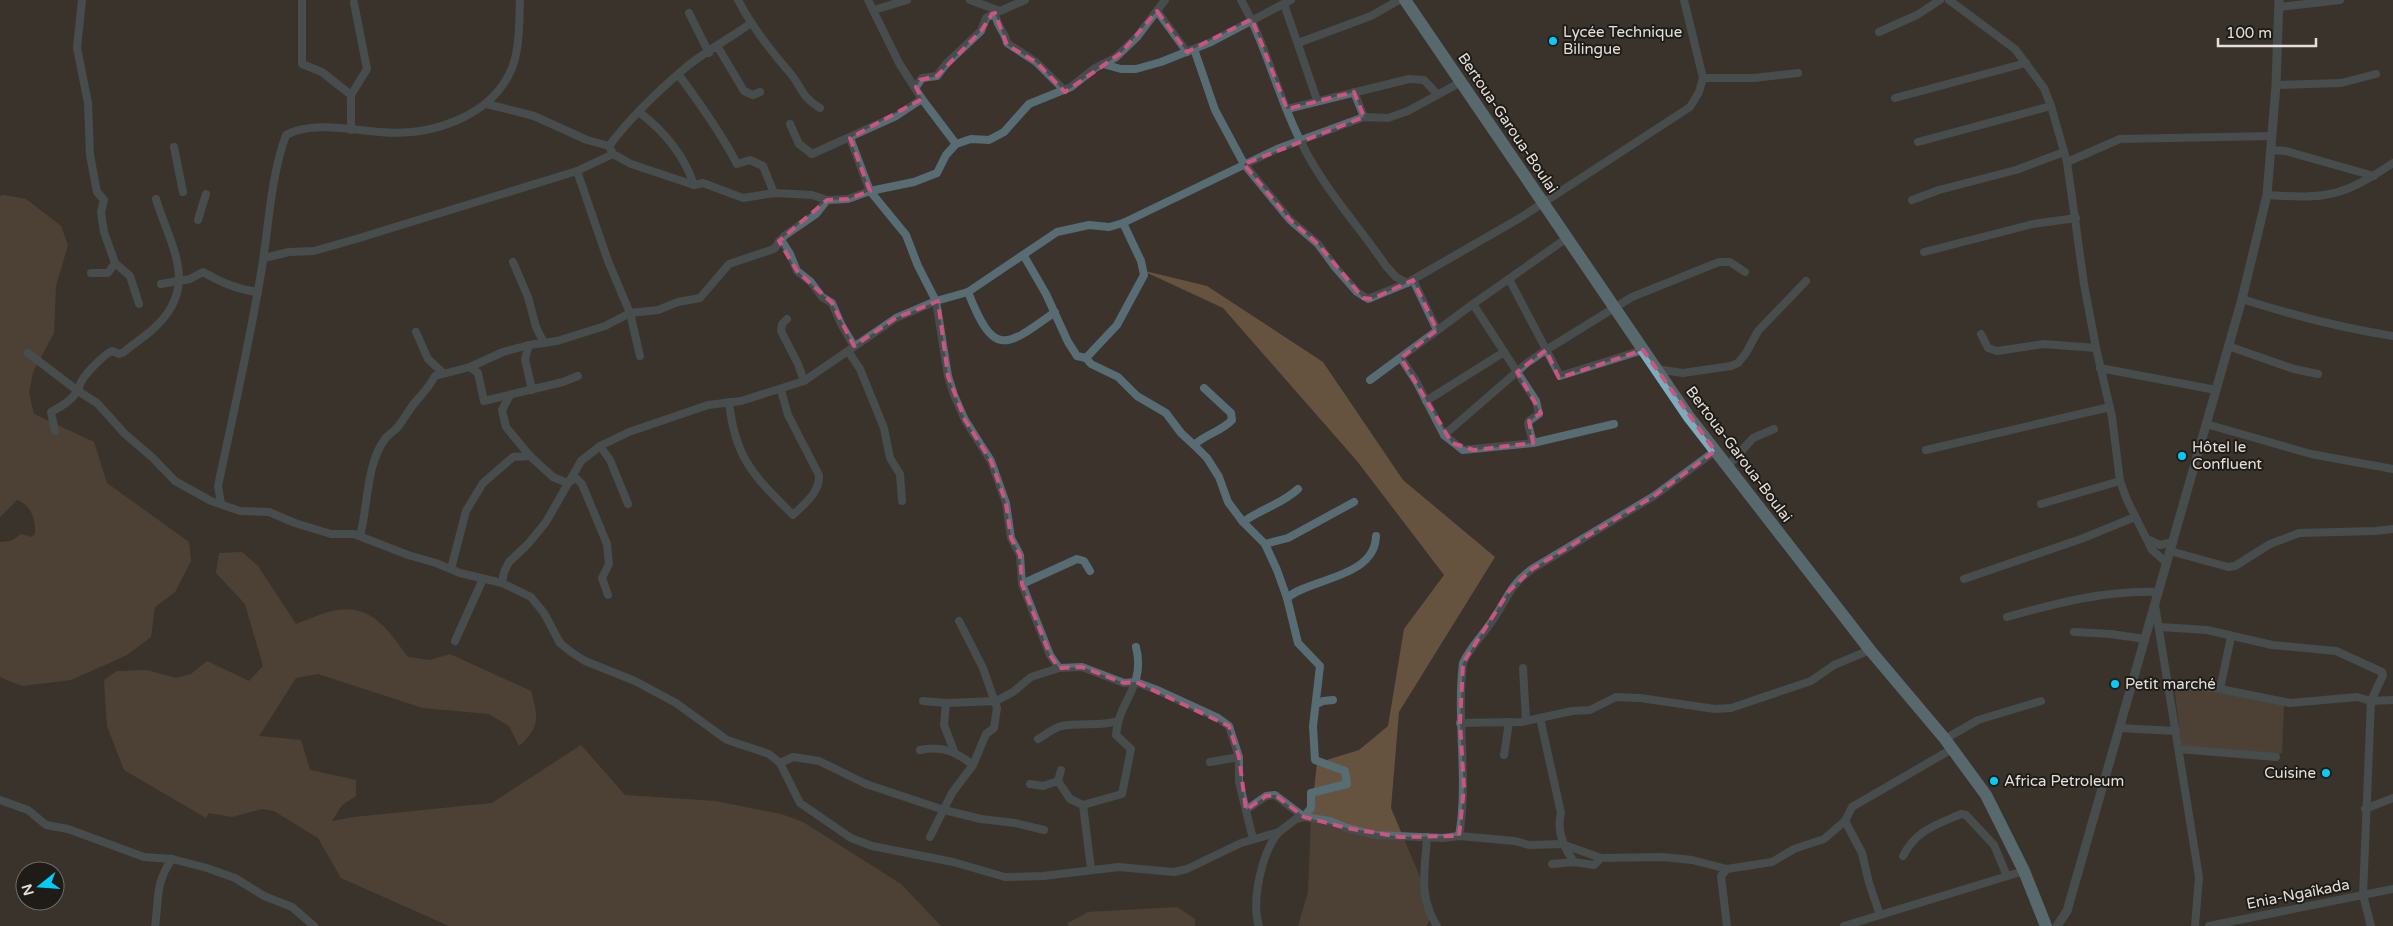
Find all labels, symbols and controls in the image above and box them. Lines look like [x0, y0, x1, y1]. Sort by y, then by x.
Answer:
scale bar [2218, 15, 2316, 47]
place label: Lycée Technique Bilingue [1563, 23, 1682, 58]
text: 100 m [2226, 24, 2272, 42]
marker: Lycée Technique Bilingue [1547, 35, 1559, 47]
street label: Bertoua-Garoua-Boulai [1454, 49, 1562, 197]
street label: Bertoua-Garoua-Boulai [1682, 382, 1796, 526]
place label: Hôtel le Confluent [2192, 438, 2262, 473]
marker: Hôtel le Confluent [2176, 450, 2188, 462]
place label: Petit marché [2125, 675, 2216, 693]
marker: Petit marché [2109, 678, 2121, 690]
place label: Cuisine [2264, 764, 2316, 782]
marker: Cuisine [2320, 767, 2332, 779]
place label: Africa Petroleum [2004, 772, 2124, 790]
marker: Africa Petroleum [1988, 775, 2000, 787]
north arrow [15, 861, 65, 911]
street label: Enia-Ngaîkada [2245, 875, 2351, 913]
text: N [18, 882, 38, 898]

